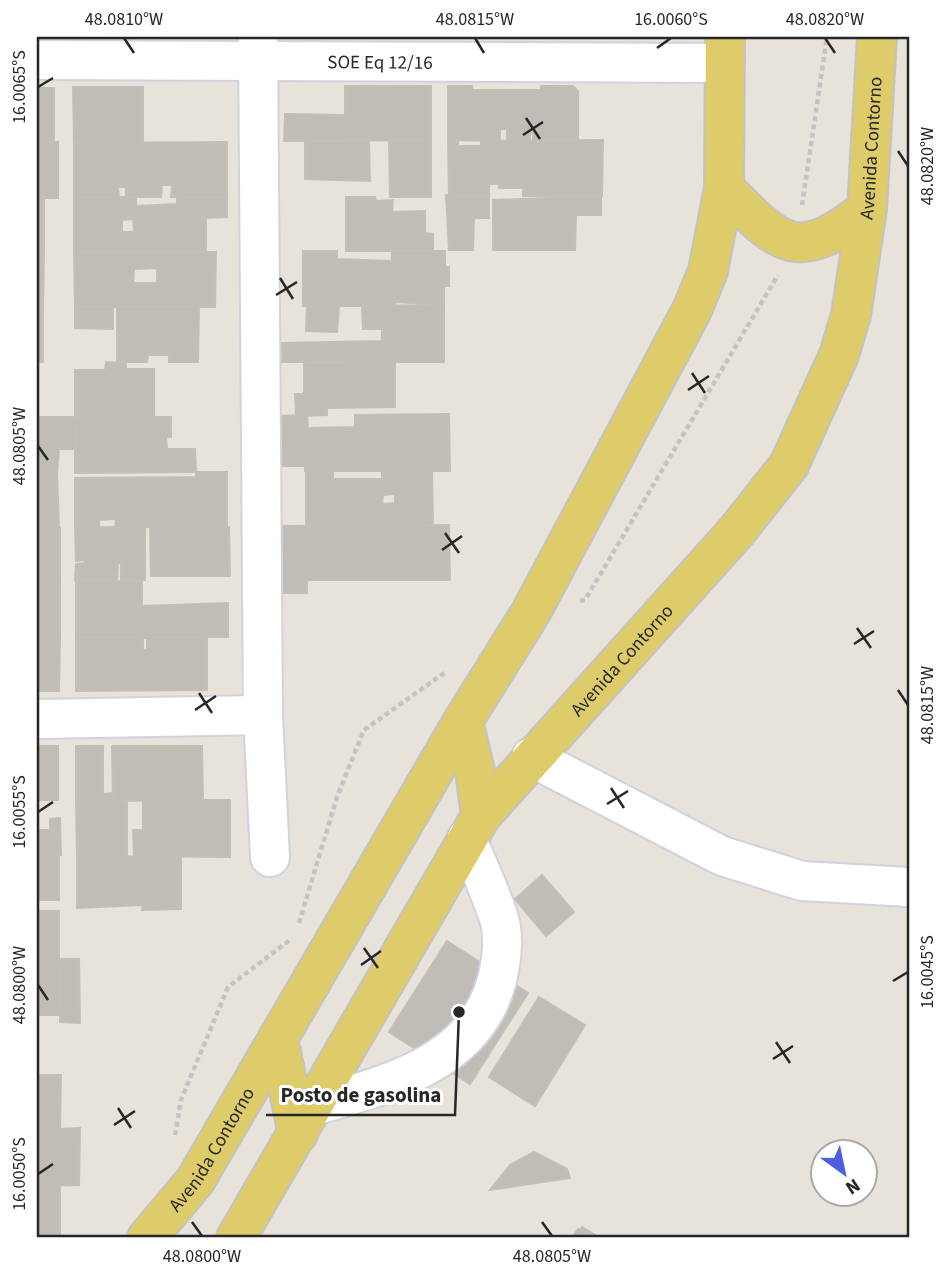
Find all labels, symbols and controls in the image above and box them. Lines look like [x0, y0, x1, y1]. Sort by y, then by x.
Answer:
text: 48.0810°W [85, 7, 163, 32]
text: 48.0815°W [436, 7, 514, 32]
text: 16.0060°S [634, 7, 708, 32]
text: 48.0820°W [786, 7, 864, 32]
street label: SOE Eq 12/16 [327, 49, 433, 77]
text: 16.0065°S [7, 50, 32, 124]
street label: Avenida Contorno [854, 76, 890, 221]
text: 48.0820°W [915, 127, 940, 205]
text: 48.0805°W [7, 407, 32, 485]
street label: Avenida Contorno [565, 599, 680, 723]
text: 48.0815°W [915, 666, 940, 744]
text: 16.0055°S [7, 775, 32, 849]
text: 16.0045°S [915, 935, 940, 1009]
text: 48.0800°W [7, 946, 32, 1024]
callout: Posto de gasolina [266, 1073, 455, 1115]
text: Posto de gasolina [281, 1080, 441, 1110]
street label: Avenida Contorno [163, 1083, 262, 1218]
text: 16.0050°S [7, 1137, 32, 1211]
north arrow [810, 1138, 880, 1208]
text: N [840, 1171, 865, 1201]
text: 48.0800°W [163, 1244, 241, 1269]
text: 48.0805°W [513, 1244, 591, 1269]

